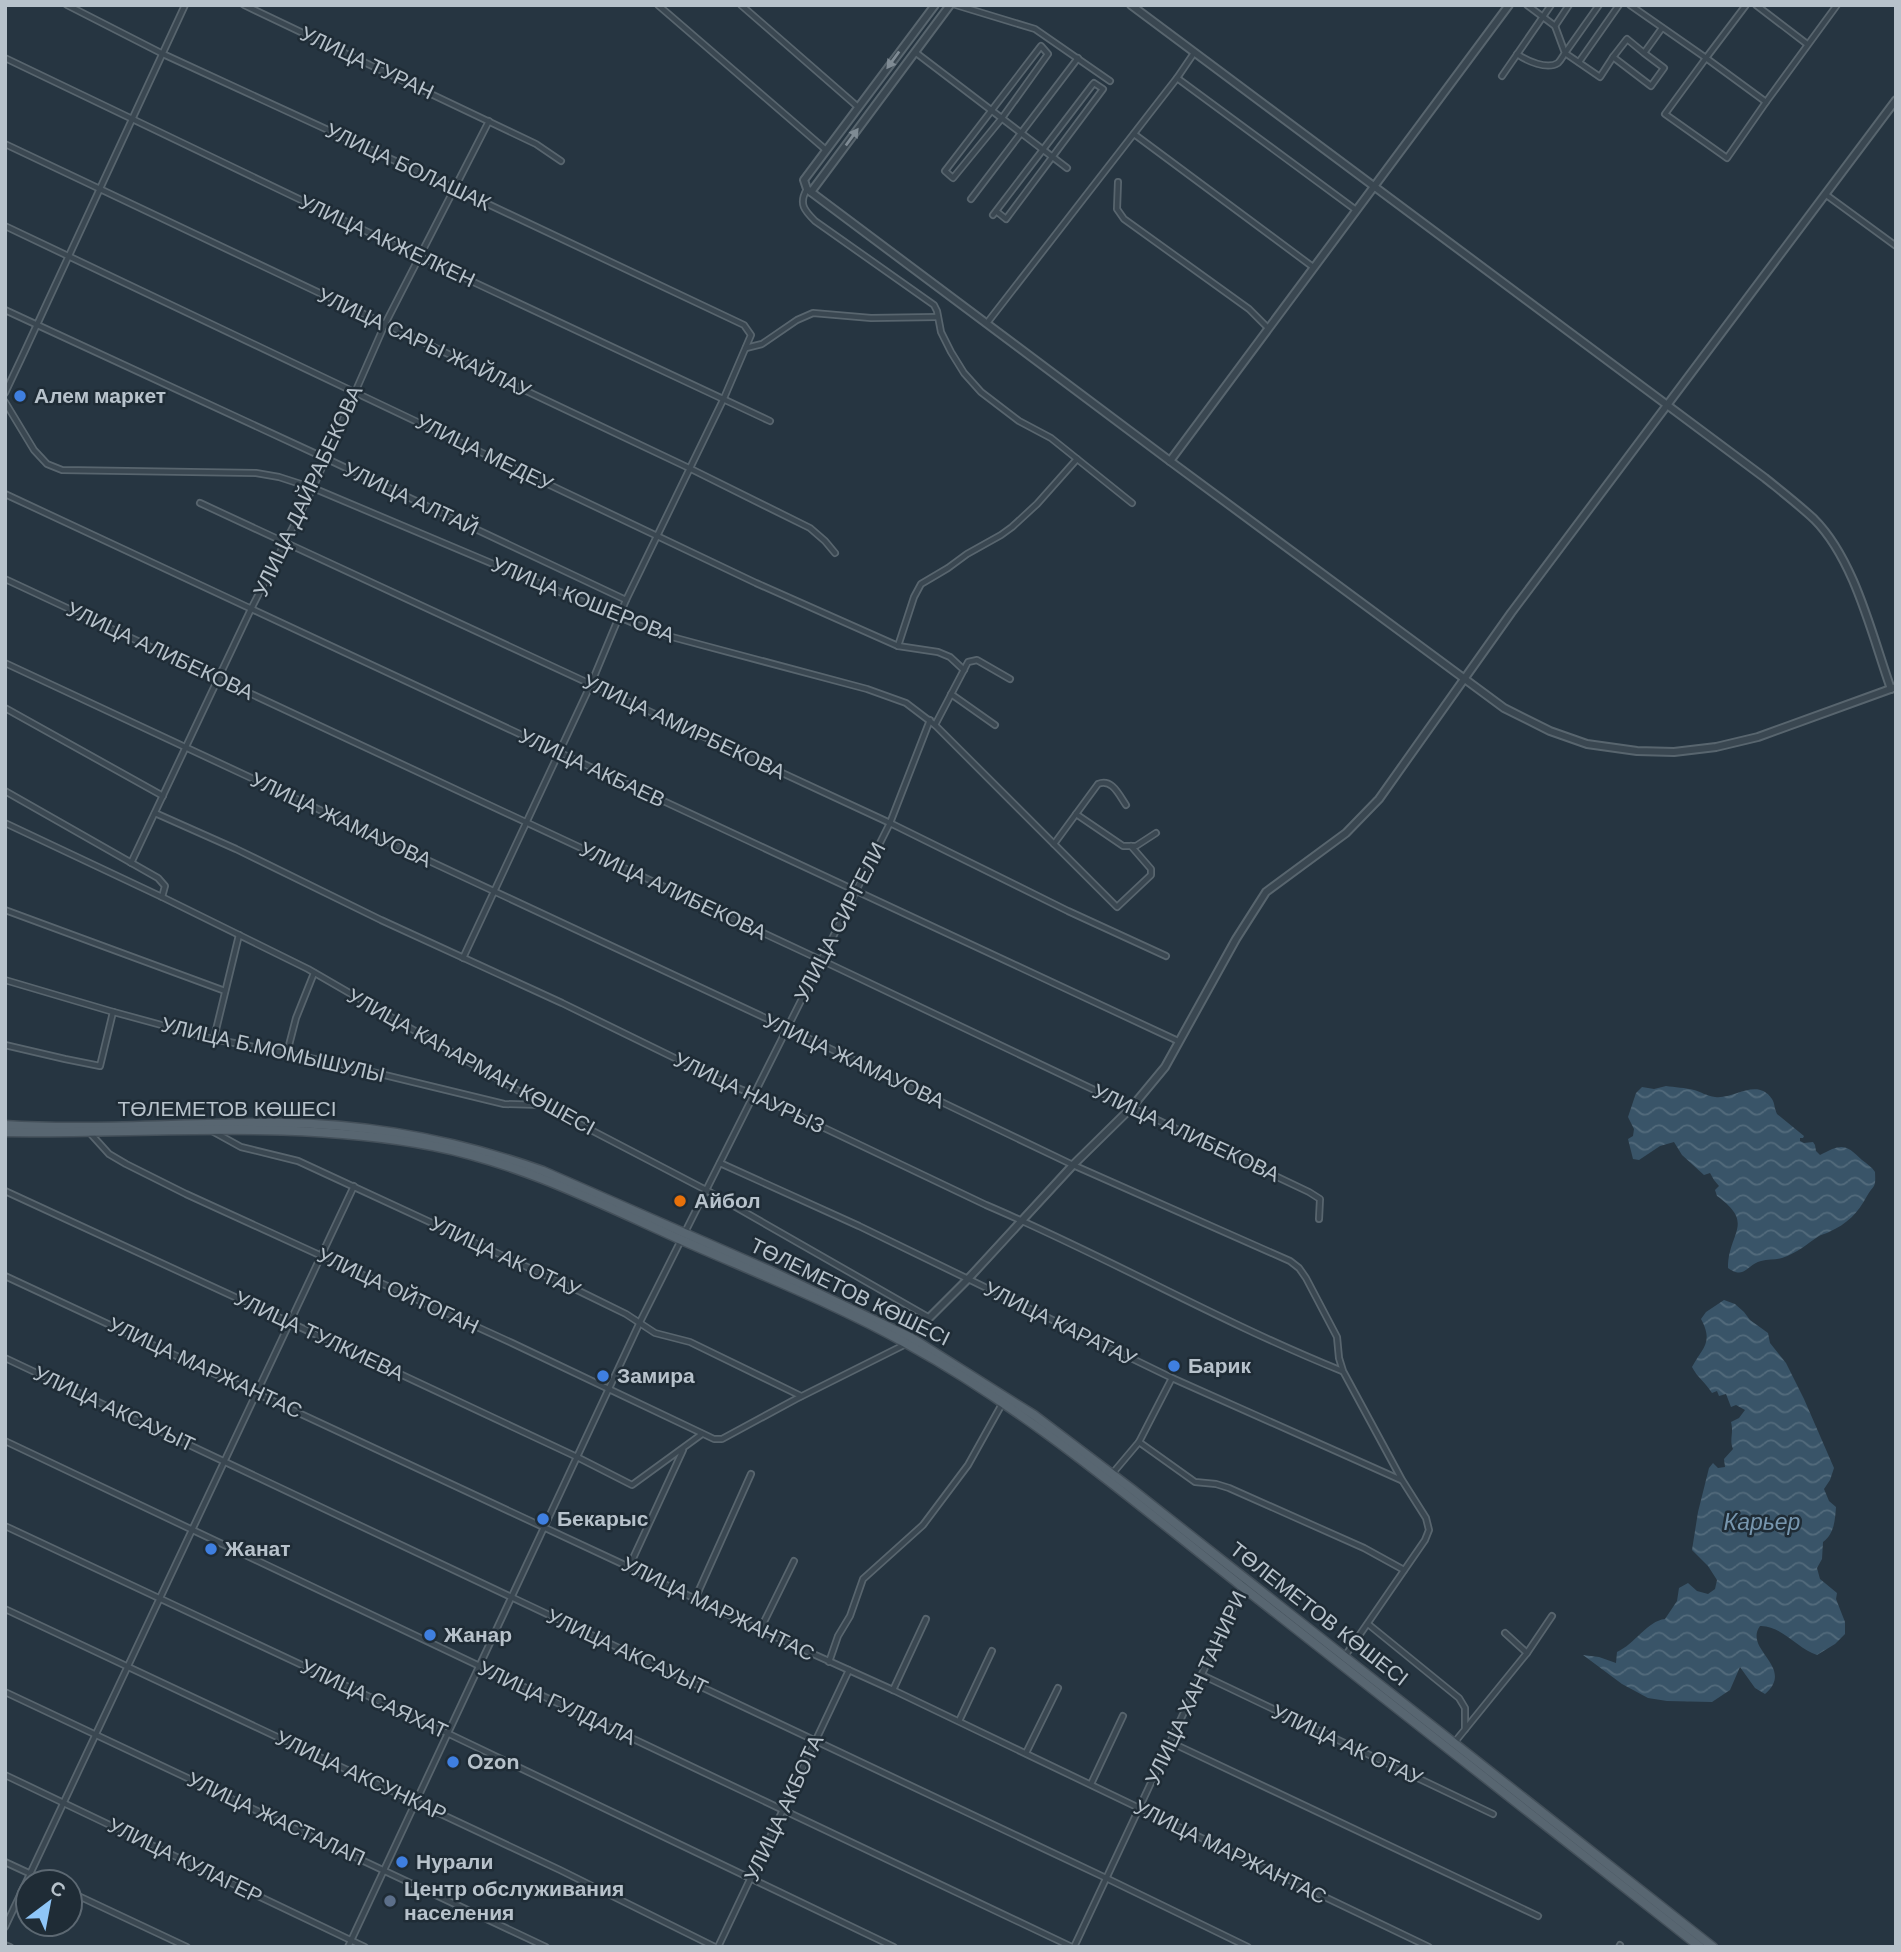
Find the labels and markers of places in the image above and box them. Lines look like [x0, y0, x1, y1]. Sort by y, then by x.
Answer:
place label: Алем маркет [34, 382, 166, 410]
marker: Алем маркет [12, 388, 28, 404]
place label: Айбол [694, 1187, 761, 1215]
marker: Айбол [672, 1193, 688, 1209]
place label: Барик [1188, 1352, 1252, 1380]
marker: Барик [1166, 1358, 1182, 1374]
place label: Замира [617, 1362, 695, 1390]
marker: Замира [595, 1368, 611, 1384]
place label: Бекарыс [557, 1505, 649, 1533]
marker: Бекарыс [535, 1511, 551, 1527]
place label: Жанат [224, 1535, 291, 1563]
marker: Жанат [203, 1541, 219, 1557]
place label: Жанар [443, 1621, 512, 1649]
marker: Жанар [422, 1627, 438, 1643]
place label: Ozon [467, 1748, 520, 1776]
marker: Ozon [445, 1754, 461, 1770]
place label: Нурали [416, 1848, 493, 1876]
marker: Нурали [394, 1854, 410, 1870]
place label: Центр обслуживания населения [404, 1875, 624, 1927]
marker: Центр обслуживания населения [382, 1893, 398, 1909]

